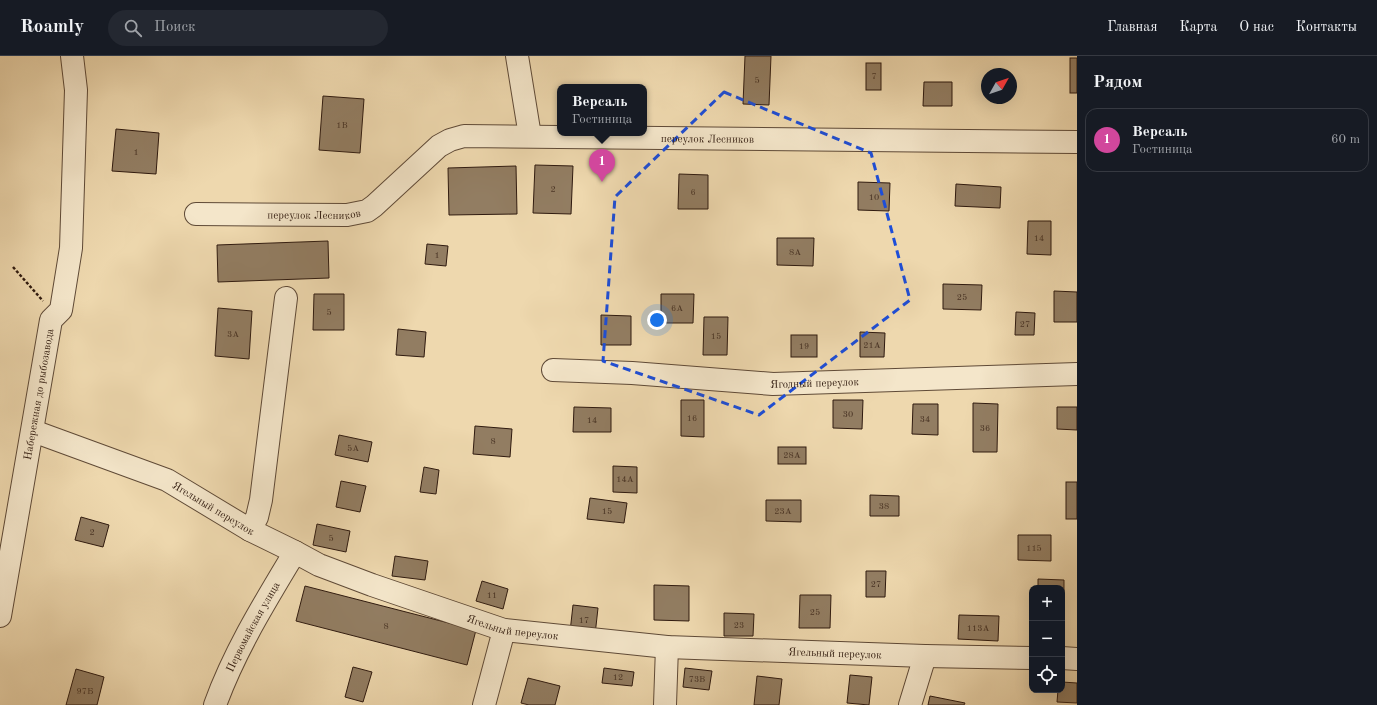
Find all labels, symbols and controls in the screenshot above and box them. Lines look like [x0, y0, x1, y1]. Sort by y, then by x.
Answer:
search box [108, 10, 388, 46]
icon: search [122, 17, 144, 39]
text: Roamly [20, 18, 84, 37]
text: Поиск [154, 20, 196, 35]
text: Главная [1107, 20, 1157, 34]
text: Карта [1179, 20, 1217, 34]
text: О нас [1239, 20, 1274, 34]
text: Контакты [1296, 20, 1357, 34]
north arrow [981, 68, 1017, 104]
house number: 7 [871, 72, 877, 81]
text: Рядом [1093, 74, 1142, 91]
house number: 5 [754, 76, 760, 85]
popup [557, 84, 647, 136]
text: Версаль [572, 95, 627, 110]
text: Гостиница [572, 113, 632, 126]
house number: 1В [336, 121, 348, 130]
text: Версаль [1132, 125, 1188, 140]
text: 1 [1103, 133, 1111, 146]
text: 60 m [1331, 133, 1360, 146]
street label: переулок Лесников [661, 134, 754, 146]
text: Гостиница [1132, 143, 1192, 156]
house number: 1 [133, 148, 139, 157]
pin: 1 [589, 149, 615, 182]
house number: 2 [550, 185, 556, 194]
house number: 6 [690, 188, 696, 197]
house number: 10 [869, 193, 879, 202]
street label: переулок Лесников [267, 208, 362, 222]
house number: 14 [1034, 234, 1044, 243]
house number: 8А [789, 248, 801, 257]
house number: 1 [434, 251, 440, 260]
house number: 25 [957, 293, 967, 302]
house number: 6А [671, 304, 683, 313]
house number: 5 [326, 308, 332, 317]
your location [647, 310, 667, 330]
house number: 27 [1020, 320, 1030, 329]
street label: Набережная до рыбозавода [23, 328, 56, 461]
house number: 3А [227, 330, 239, 339]
house number: 15 [711, 332, 721, 341]
house number: 21А [863, 341, 881, 350]
house number: 19 [799, 342, 809, 351]
street label: Ягодный переулок [770, 377, 860, 391]
house number: 30 [843, 410, 853, 419]
house number: 16 [687, 414, 697, 423]
house number: 34 [920, 415, 930, 424]
house number: 14 [587, 416, 597, 425]
house number: 36 [980, 424, 990, 433]
house number: 8 [490, 437, 496, 446]
house number: 5А [347, 444, 359, 453]
house number: 28А [783, 451, 801, 460]
house number: 14А [616, 475, 634, 484]
street label: Ягельный переулок [170, 480, 256, 538]
house number: 38 [879, 502, 889, 511]
house number: 15 [602, 507, 612, 516]
house number: 23А [774, 507, 792, 516]
house number: 2 [89, 528, 95, 537]
house number: 5 [328, 534, 334, 543]
house number: 115 [1026, 544, 1042, 553]
street label: Первомайская улица [225, 580, 283, 674]
house number: 27 [871, 580, 881, 589]
map controls [1029, 585, 1065, 693]
button: + [1029, 585, 1065, 621]
house number: 11 [487, 591, 497, 600]
house number: 25 [810, 608, 820, 617]
street label: Ягельный переулок [465, 614, 559, 643]
house number: 17 [579, 616, 589, 625]
house number: 23 [734, 621, 744, 630]
button: − [1029, 621, 1065, 657]
house number: 8 [383, 622, 389, 631]
house number: 113А [967, 624, 989, 633]
street label: Ягельный переулок [788, 647, 882, 662]
button: locate [1029, 657, 1065, 693]
house number: 12 [613, 673, 623, 682]
house number: 73В [689, 675, 705, 684]
house number: 97Б [77, 687, 93, 696]

